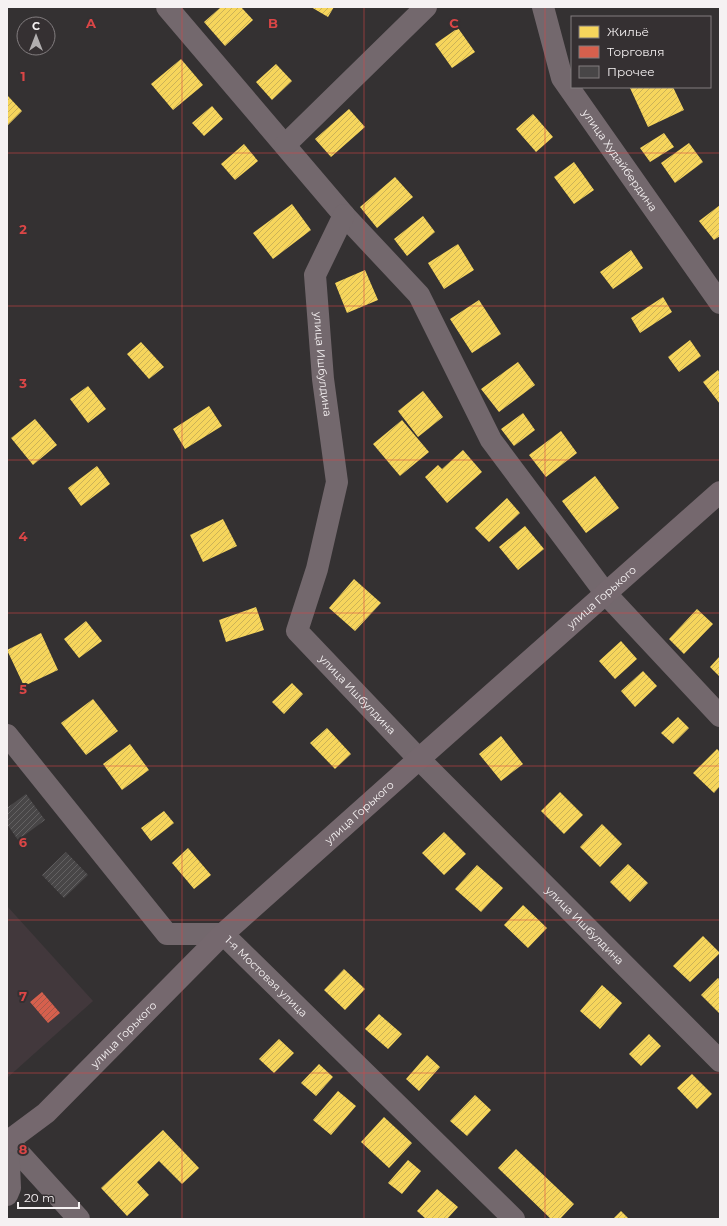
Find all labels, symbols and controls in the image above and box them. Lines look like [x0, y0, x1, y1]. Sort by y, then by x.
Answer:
text: A [85, 15, 97, 31]
text: B [268, 15, 278, 31]
text: C [449, 15, 459, 31]
north arrow [16, 16, 56, 56]
legend [571, 16, 711, 88]
text: С [32, 19, 40, 33]
text: Жильё [607, 24, 649, 39]
text: Торговля [607, 44, 664, 59]
text: Прочее [607, 64, 655, 79]
text: 1 [20, 68, 26, 84]
street label: улица Худайбердина [579, 106, 660, 214]
text: 2 [19, 221, 27, 237]
street label: улица Ишбулдина [311, 310, 335, 417]
text: 3 [18, 375, 27, 391]
text: 4 [19, 528, 28, 544]
street label: улица Горького [563, 563, 639, 632]
street label: улица Ишбулдина [315, 651, 399, 737]
text: 5 [19, 681, 27, 697]
street label: улица Горького [321, 778, 397, 848]
text: 6 [19, 834, 28, 850]
street label: улица Ишбулдина [542, 882, 627, 968]
street label: 1-я Мостовая улица [222, 933, 311, 1020]
text: 7 [19, 988, 27, 1004]
street label: улица Горького [87, 998, 160, 1071]
text: 8 [19, 1141, 28, 1157]
scale bar [18, 1184, 79, 1210]
text: 20 m [24, 1190, 55, 1205]

